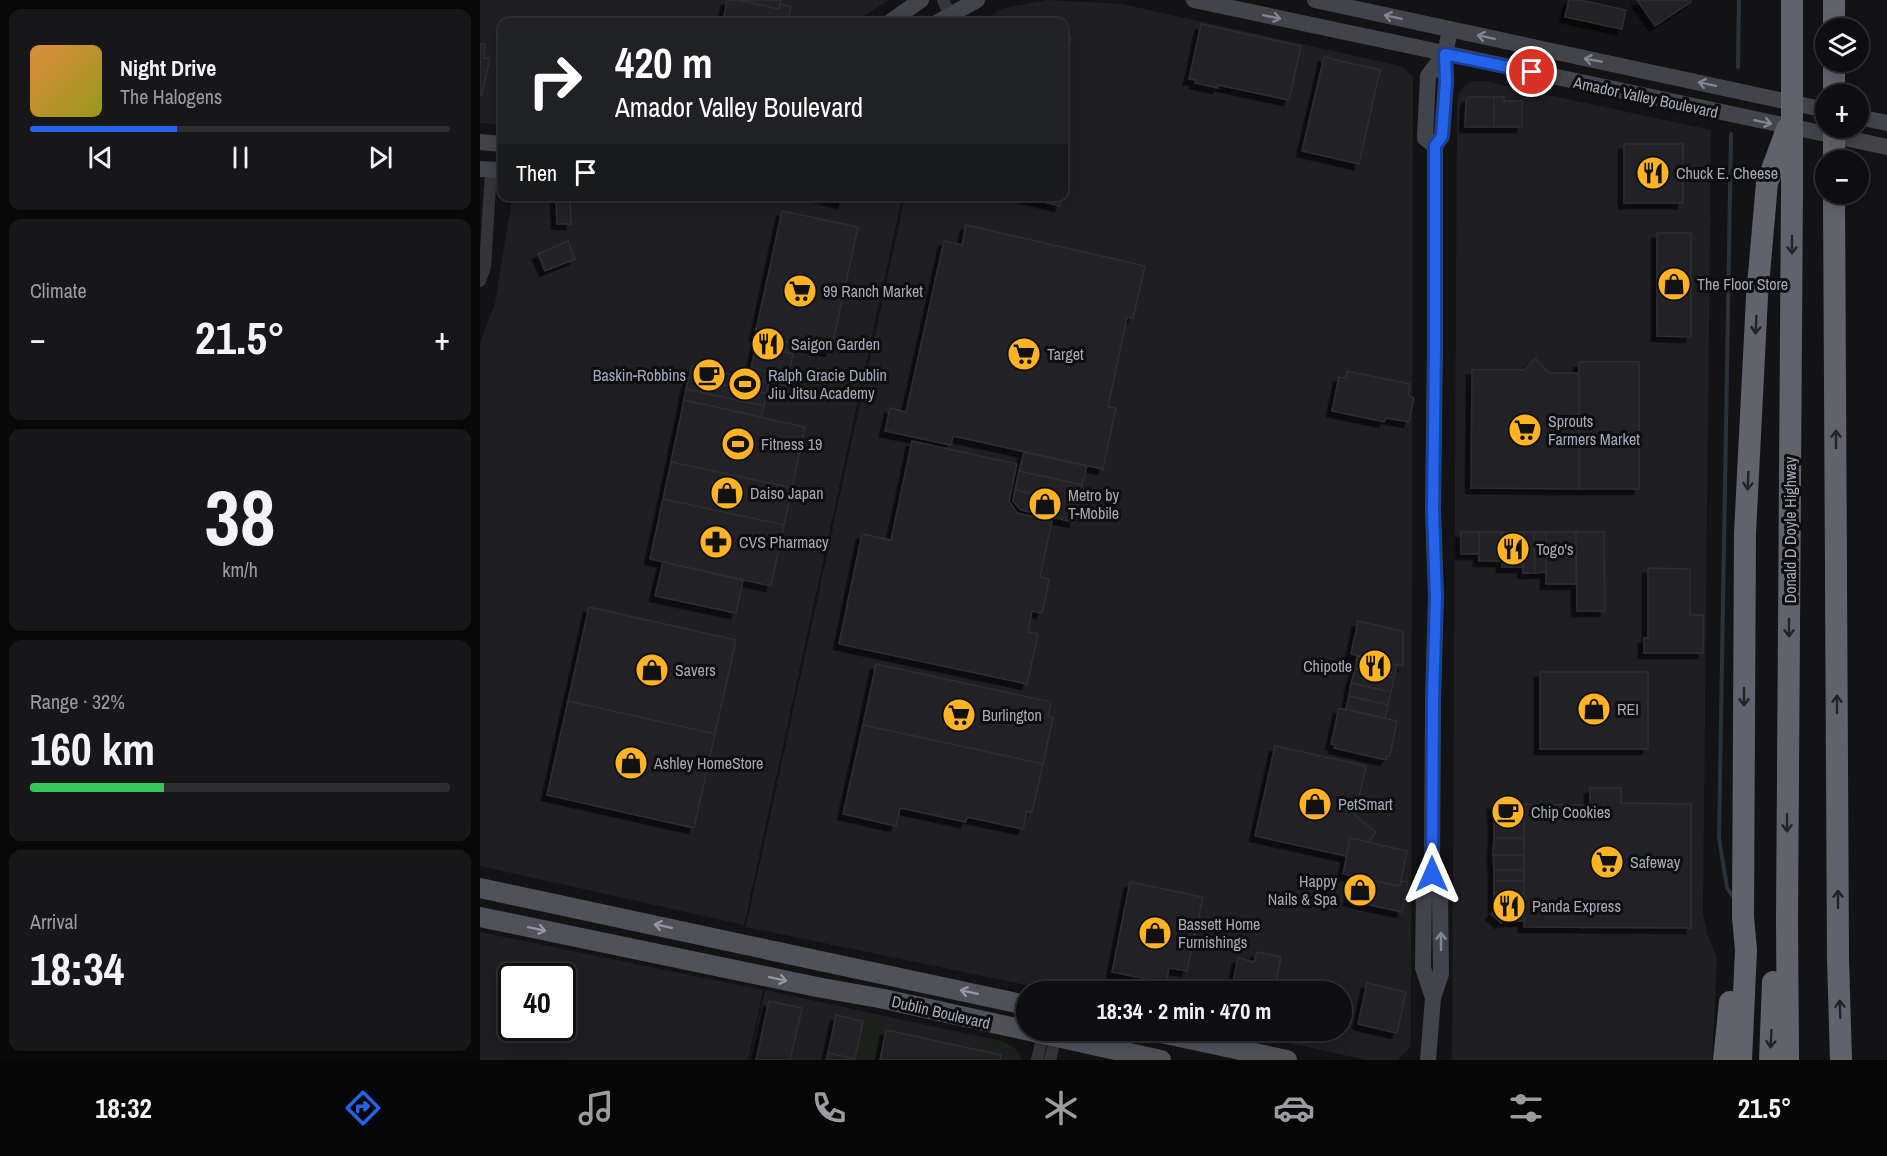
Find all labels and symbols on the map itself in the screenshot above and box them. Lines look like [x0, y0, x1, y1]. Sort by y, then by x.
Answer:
one-way arrow [1384, 11, 1403, 22]
one-way arrow [1261, 12, 1281, 23]
one-way arrow [1477, 31, 1496, 43]
pin [1506, 46, 1557, 97]
one-way arrow [1584, 55, 1603, 66]
street label: Amador Valley Boulevard [1571, 71, 1720, 123]
one-way arrow [1698, 78, 1717, 89]
one-way arrow [1753, 117, 1772, 128]
restaurant icon: Chuck E. Cheese [1635, 155, 1671, 191]
place label: Chuck E. Cheese [1676, 162, 1778, 184]
one-way arrow [1786, 234, 1798, 254]
shop icon: The Floor Store [1656, 266, 1692, 302]
supermarket icon: 99 Ranch Market [782, 273, 818, 309]
place label: The Floor Store [1697, 273, 1788, 295]
place label: 99 Ranch Market [823, 280, 923, 302]
one-way arrow [1750, 314, 1761, 334]
restaurant icon: Saigon Garden [750, 326, 786, 362]
place label: Saigon Garden [791, 333, 880, 355]
supermarket icon: Target [1006, 336, 1042, 372]
place label: Target [1047, 343, 1084, 365]
cafe icon: Baskin-Robbins [691, 357, 727, 393]
place label: Baskin-Robbins [593, 364, 686, 386]
place label: Ralph Gracie Dublin Jiu Jitsu Academy [768, 364, 887, 404]
sports icon: Ralph Gracie Dublin Jiu Jitsu Academy [727, 366, 763, 402]
place label: Sprouts Farmers Market [1548, 410, 1640, 450]
supermarket icon: Sprouts Farmers Market [1507, 412, 1543, 448]
sports icon: Fitness 19 [720, 426, 756, 462]
one-way arrow [1830, 430, 1842, 450]
place label: Fitness 19 [761, 433, 822, 455]
street label: Donald D Doyle Highway [1779, 456, 1801, 603]
one-way arrow [1742, 471, 1753, 491]
shop icon: Daiso Japan [709, 475, 745, 511]
place label: Daiso Japan [750, 482, 824, 504]
place label: Metro by T-Mobile [1068, 484, 1119, 524]
shop icon: Metro by T-Mobile [1027, 486, 1063, 522]
pharmacy icon: CVS Pharmacy [698, 524, 734, 560]
place label: CVS Pharmacy [739, 531, 829, 553]
restaurant icon: Togo's [1495, 531, 1531, 567]
place label: Togo's [1536, 538, 1574, 560]
one-way arrow [1783, 618, 1795, 638]
restaurant icon: Chipotle [1357, 648, 1393, 684]
shop icon: Savers [634, 652, 670, 688]
place label: Chipotle [1303, 655, 1352, 677]
place label: Savers [675, 659, 716, 681]
one-way arrow [1738, 686, 1750, 706]
shop icon: REI [1576, 691, 1612, 727]
one-way arrow [1831, 695, 1843, 715]
supermarket icon: Burlington [941, 697, 977, 733]
place label: REI [1617, 698, 1639, 720]
place label: Burlington [982, 704, 1042, 726]
shop icon: Ashley HomeStore [613, 745, 649, 781]
place label: Ashley HomeStore [653, 752, 763, 774]
shop icon: PetSmart [1297, 786, 1333, 822]
place label: PetSmart [1338, 793, 1393, 815]
cafe icon: Chip Cookies [1490, 794, 1526, 830]
place label: Chip Cookies [1531, 801, 1611, 823]
one-way arrow [1782, 813, 1793, 833]
position arrow [1400, 842, 1464, 906]
supermarket icon: Safeway [1589, 844, 1625, 880]
place label: Safeway [1630, 851, 1681, 873]
place label: Happy Nails & Spa [1268, 870, 1338, 910]
shop icon: Happy Nails & Spa [1342, 872, 1378, 908]
restaurant icon: Panda Express [1491, 888, 1527, 924]
one-way arrow [1832, 890, 1844, 910]
place label: Panda Express [1532, 895, 1621, 917]
place label: Bassett Home Furnishings [1178, 913, 1260, 953]
shop icon: Bassett Home Furnishings [1137, 915, 1173, 951]
one-way arrow [654, 920, 673, 931]
one-way arrow [527, 924, 547, 935]
one-way arrow [1435, 932, 1447, 952]
speed limit sign: 40 [498, 963, 576, 1041]
one-way arrow [768, 974, 787, 985]
one-way arrow [960, 986, 979, 998]
street label: Dublin Boulevard [889, 990, 993, 1034]
one-way arrow [1834, 999, 1846, 1019]
one-way arrow [1765, 1028, 1776, 1048]

